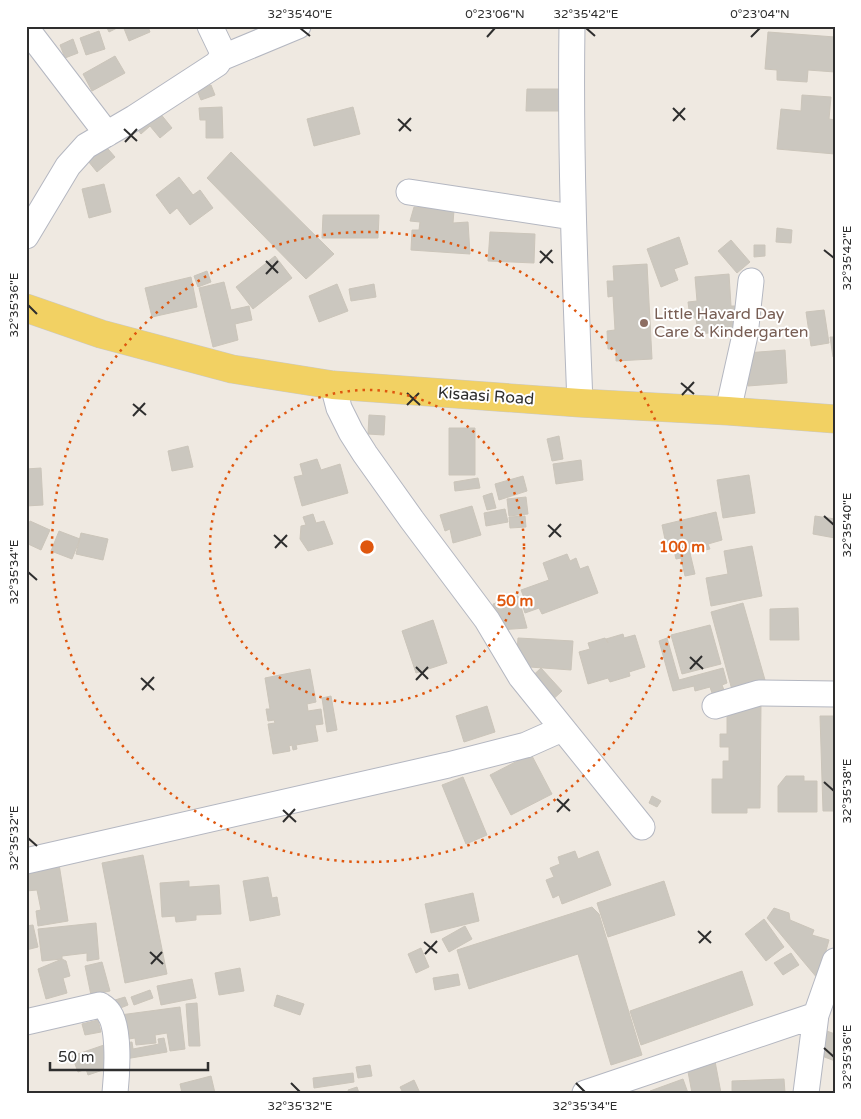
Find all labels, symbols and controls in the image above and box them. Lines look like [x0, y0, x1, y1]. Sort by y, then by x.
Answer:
text: 32°35'40"E [267, 7, 333, 21]
text: 0°23'06"N [465, 7, 525, 21]
text: 32°35'42"E [553, 7, 619, 21]
text: 0°23'04"N [730, 7, 790, 21]
text: 32°35'42"E [840, 225, 854, 291]
text: 32°35'36"E [7, 272, 21, 338]
place label: Little Havard Day Care & Kindergarten [654, 304, 809, 342]
marker: Little Havard Day Care & Kindergarten [638, 317, 650, 329]
street label: Kisaasi Road [437, 383, 535, 409]
text: 32°35'40"E [840, 492, 854, 558]
centre of rings [358, 538, 376, 556]
text: 100 m [659, 538, 705, 556]
text: 32°35'34"E [7, 539, 21, 605]
text: 50 m [497, 592, 533, 610]
text: 32°35'38"E [840, 758, 854, 824]
text: 32°35'32"E [7, 805, 21, 871]
text: 32°35'36"E [840, 1024, 854, 1090]
scale bar [50, 1039, 208, 1071]
text: 50 m [58, 1048, 95, 1066]
text: 32°35'32"E [267, 1099, 333, 1113]
text: 32°35'34"E [552, 1099, 618, 1113]

